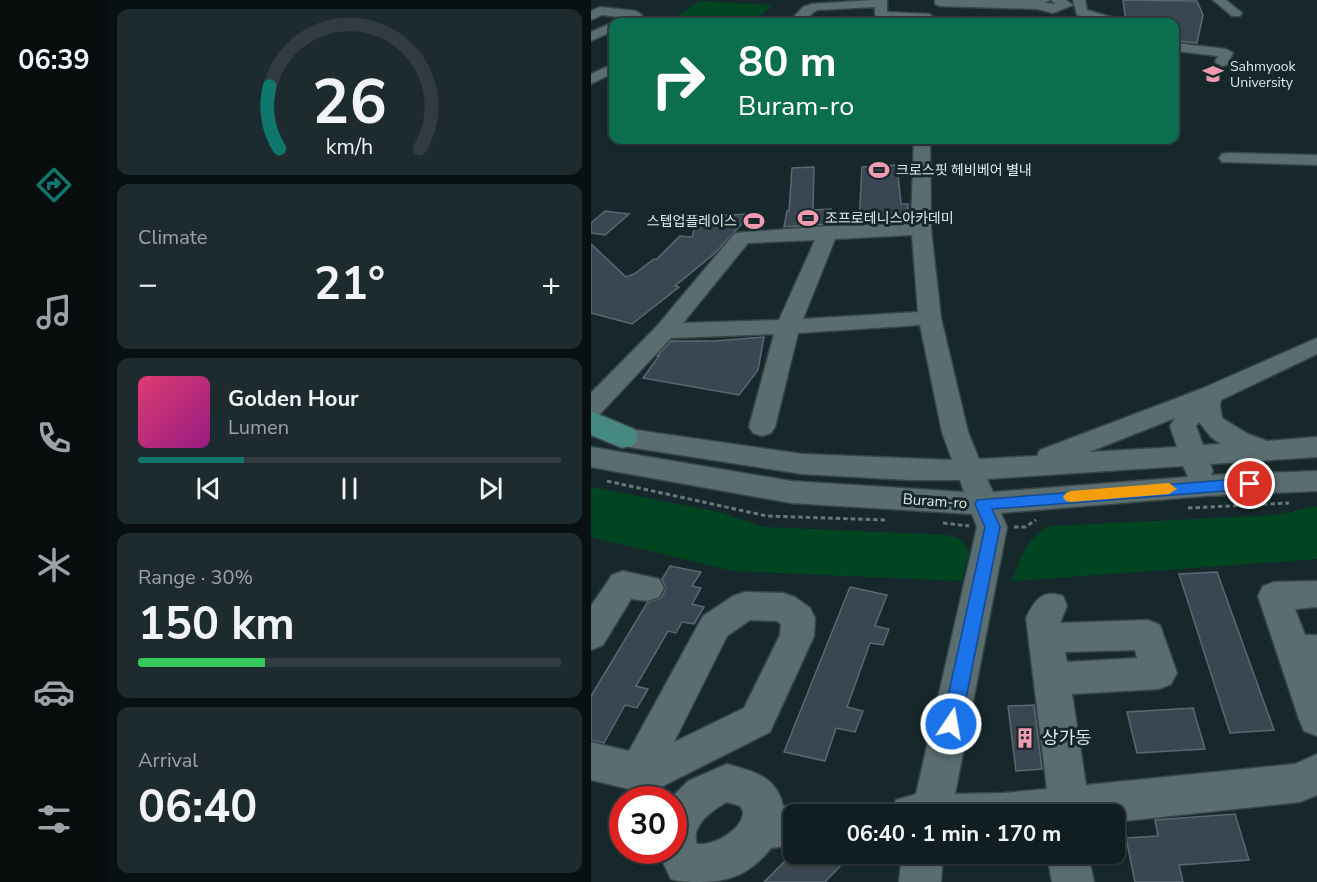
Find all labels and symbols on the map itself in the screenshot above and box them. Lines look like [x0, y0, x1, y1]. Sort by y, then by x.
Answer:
place label: Sahmyook University [1230, 57, 1297, 92]
school or university icon: Sahmyook University [1201, 62, 1225, 86]
sports icon: 크로스핏 헤비베어 별내 [867, 158, 891, 182]
place label: 크로스핏 헤비베어 별내 [896, 161, 1032, 180]
sports icon: 조프로테니스아카데미 [796, 206, 820, 230]
sports icon: 스텝업플레이스 [742, 209, 766, 233]
place label: 조프로테니스아카데미 [825, 209, 954, 228]
place label: 스텝업플레이스 [647, 212, 737, 231]
pin [1224, 458, 1275, 509]
street label: Buram-ro [902, 489, 968, 513]
position arrow [919, 692, 983, 756]
building icon: 상가동 [1013, 726, 1037, 750]
place label: 상가동 [1042, 726, 1092, 750]
speed limit sign: 30 [609, 786, 687, 864]

